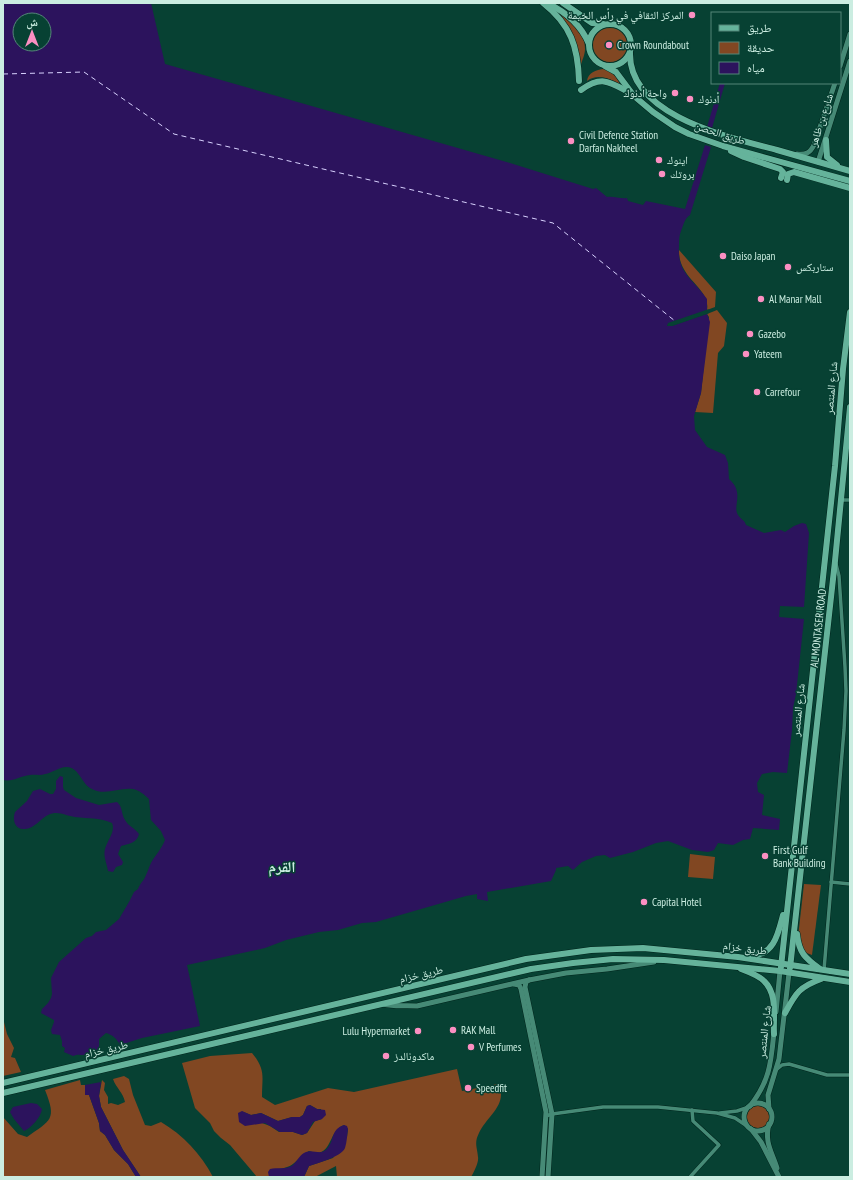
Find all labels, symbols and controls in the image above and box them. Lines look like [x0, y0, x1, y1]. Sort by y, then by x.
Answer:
place label: المركز الثقافي في رأس الخيمة [568, 8, 684, 24]
marker: المركز الثقافي في رأس الخيمة [687, 10, 697, 20]
north arrow [12, 12, 52, 52]
legend [711, 12, 841, 84]
text: ش [26, 15, 38, 30]
text: طريق [747, 20, 772, 35]
place label: Crown Roundabout [617, 38, 689, 52]
marker: Crown Roundabout [604, 40, 614, 50]
text: حديقة [747, 40, 775, 55]
text: مياه [747, 60, 765, 75]
place label: واحة أدنوك [623, 86, 667, 100]
marker: واحة أدنوك [670, 88, 680, 98]
place label: أدنوك [698, 92, 719, 106]
street label: شارع بن ظاهر [806, 92, 836, 149]
marker: أدنوك [685, 94, 695, 104]
street label: طريق الحصن [693, 118, 747, 148]
place label: Civil Defence Station Darfan Nakheel [579, 128, 658, 155]
marker: Civil Defence Station Darfan Nakheel [566, 136, 576, 146]
place label: اينوك [667, 153, 688, 167]
marker: اينوك [654, 155, 664, 165]
place label: بروتك [670, 167, 695, 181]
marker: بروتك [657, 169, 667, 179]
place label: Daiso Japan [731, 249, 776, 263]
marker: Daiso Japan [718, 251, 728, 261]
place label: ستاربكس [796, 260, 834, 274]
marker: ستاربكس [783, 262, 793, 272]
place label: Al Manar Mall [769, 292, 822, 306]
marker: Al Manar Mall [756, 294, 766, 304]
place label: Gazebo [758, 327, 786, 341]
marker: Gazebo [745, 329, 755, 339]
place label: Yateem [754, 347, 782, 361]
marker: Yateem [741, 349, 751, 359]
street label: شارع المنتصر [822, 361, 840, 416]
place label: Carrefour [765, 385, 800, 399]
marker: Carrefour [752, 387, 762, 397]
street label: AL MONTASER ROAD [807, 588, 829, 668]
street label: شارع المنتصر [788, 683, 808, 738]
place label: First Gulf Bank Building [773, 843, 826, 870]
marker: First Gulf Bank Building [760, 851, 770, 861]
district label: القرم [268, 857, 296, 877]
place label: Capital Hotel [652, 895, 702, 909]
marker: Capital Hotel [639, 897, 649, 907]
street label: طريق خزام [722, 938, 768, 958]
street label: طريق خزام [398, 962, 444, 986]
street label: شارع المنتصر [754, 1005, 774, 1060]
place label: RAK Mall [461, 1023, 496, 1037]
place label: Lulu Hypermarket [342, 1024, 410, 1038]
marker: RAK Mall [448, 1025, 458, 1035]
marker: Lulu Hypermarket [413, 1026, 423, 1036]
street label: طريق خزام [83, 1037, 129, 1061]
place label: V Perfumes [478, 1040, 522, 1054]
marker: V Perfumes [466, 1042, 476, 1052]
place label: ماكدونالدز [393, 1049, 434, 1063]
marker: ماكدونالدز [381, 1051, 391, 1061]
place label: Speedfit [476, 1081, 507, 1095]
marker: Speedfit [463, 1083, 473, 1093]

